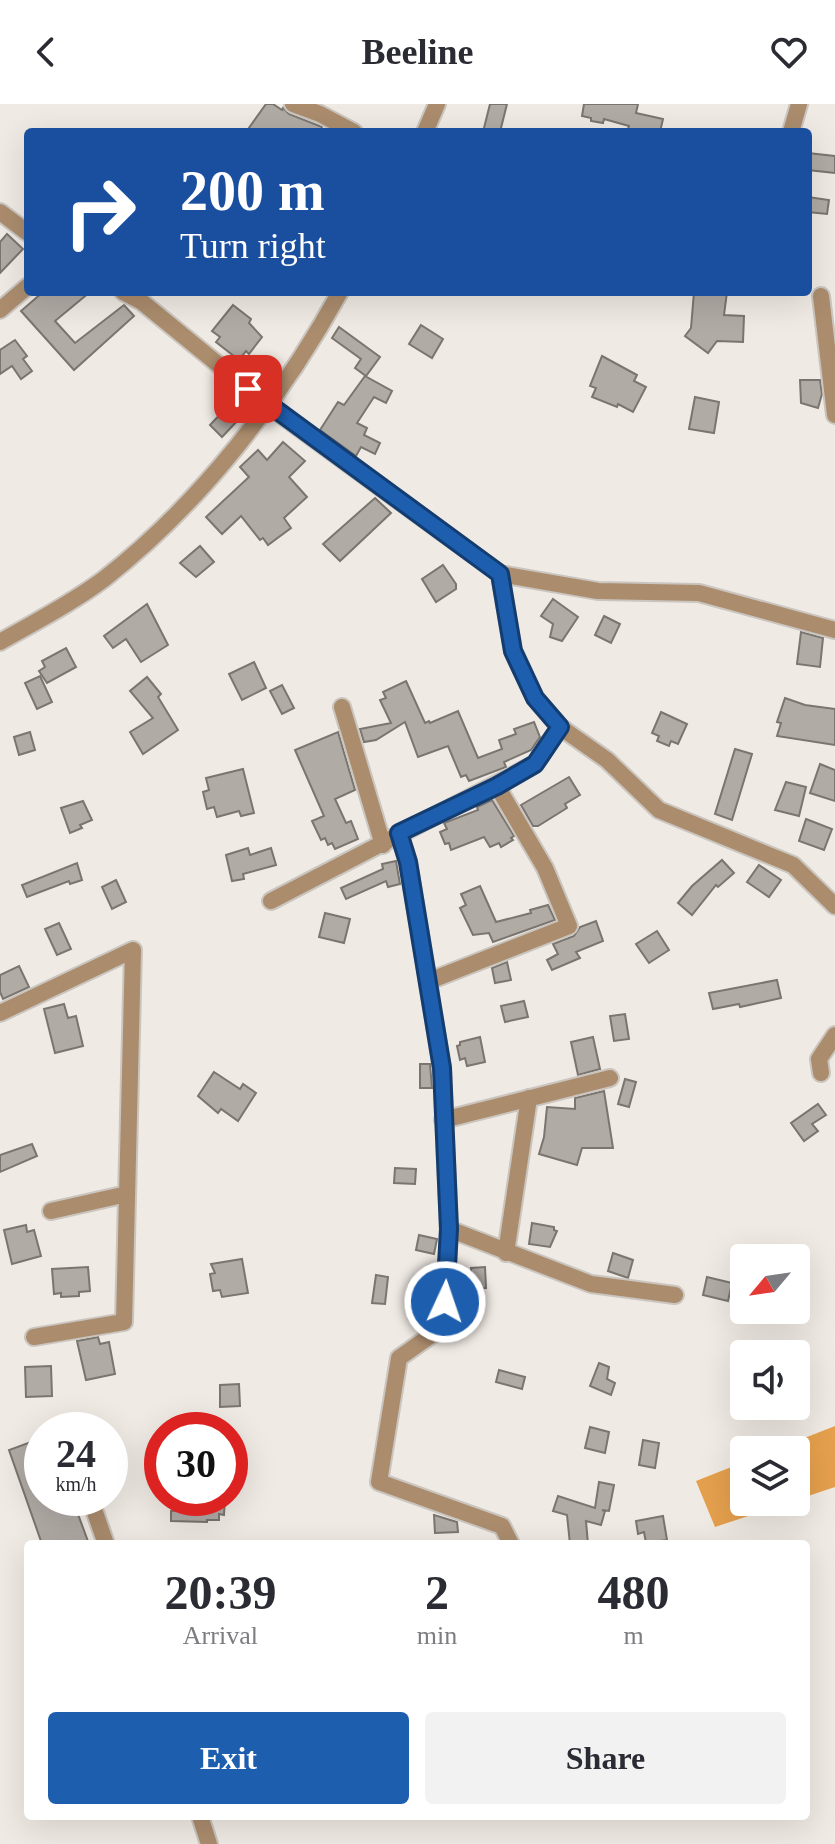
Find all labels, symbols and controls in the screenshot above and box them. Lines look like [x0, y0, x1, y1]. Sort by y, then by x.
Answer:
icon: back [24, 30, 68, 74]
icon: heart [767, 30, 811, 74]
text: Beeline [362, 32, 473, 72]
icon: right [48, 160, 152, 264]
text: 200 m [180, 160, 325, 222]
text: Turn right [180, 226, 326, 266]
pin [214, 355, 282, 423]
icon: arrive [226, 367, 270, 411]
north arrow [730, 1244, 810, 1324]
map controls [730, 1244, 810, 1516]
position arrow [403, 1260, 487, 1344]
button: sound [730, 1340, 810, 1420]
speed limit sign: 30 [144, 1412, 248, 1516]
text: 24 [56, 1431, 96, 1476]
button: layers [730, 1436, 810, 1516]
text: km/h [55, 1473, 97, 1495]
text: 20:39 [164, 1566, 276, 1619]
text: 2 [425, 1566, 449, 1619]
text: 480 [598, 1566, 670, 1619]
text: Arrival [183, 1621, 258, 1650]
text: min [417, 1621, 457, 1650]
text: m [623, 1621, 644, 1650]
button: Exit [48, 1712, 409, 1804]
button: Share [425, 1712, 786, 1804]

